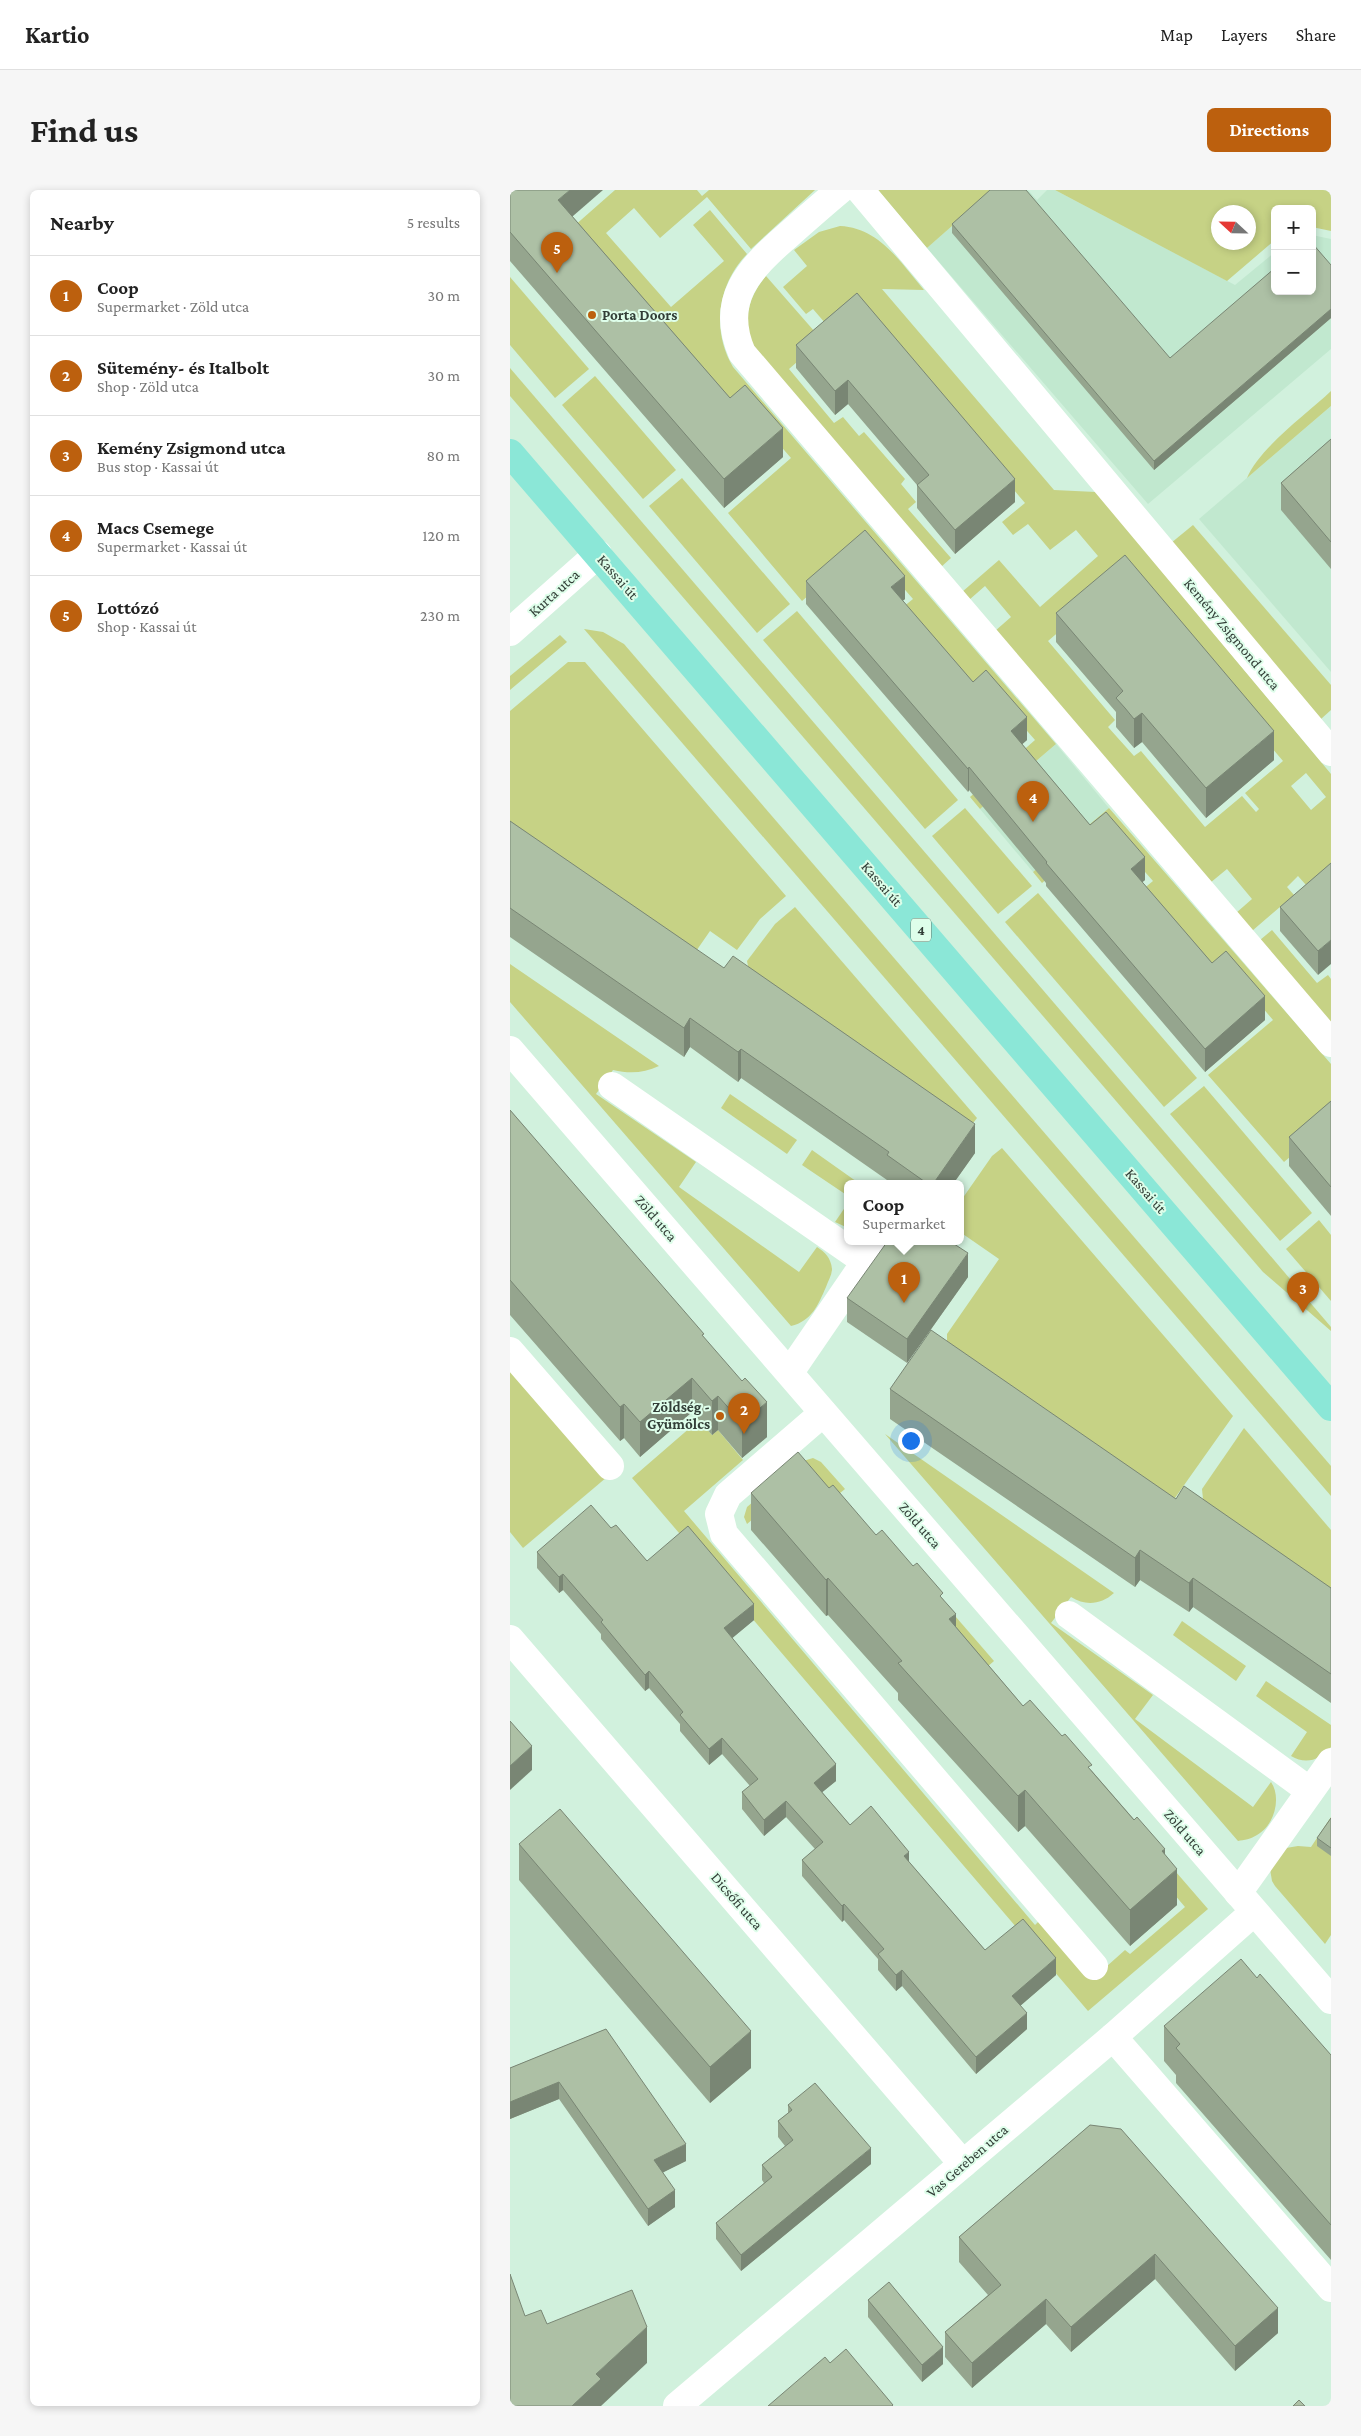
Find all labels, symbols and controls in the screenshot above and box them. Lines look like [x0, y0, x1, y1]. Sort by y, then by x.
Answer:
text: Kartio [25, 21, 90, 48]
text: Map [1160, 25, 1193, 45]
text: Layers [1221, 25, 1268, 45]
text: Share [1296, 25, 1336, 45]
button: Directions [1207, 108, 1331, 152]
text: Find us [30, 111, 138, 150]
north arrow [1211, 205, 1256, 250]
map controls [1271, 205, 1316, 295]
button: + [1271, 205, 1316, 250]
text: Nearby [50, 211, 114, 235]
text: 5 results [407, 214, 460, 231]
pin: 5 [541, 232, 573, 273]
button: − [1271, 250, 1316, 295]
text: Coop [97, 277, 139, 298]
text: 1 [63, 287, 69, 304]
text: 30 m [428, 287, 460, 304]
text: Supermarket · Zöld utca [97, 298, 249, 315]
place label: Porta Doors [602, 307, 677, 323]
marker: Porta Doors [586, 309, 598, 321]
text: Sütemény- és Italbolt [97, 357, 269, 378]
text: 2 [62, 367, 70, 384]
text: 30 m [428, 367, 460, 384]
text: Shop · Zöld utca [97, 378, 199, 395]
text: Kemény Zsigmond utca [97, 437, 285, 458]
text: 3 [62, 447, 70, 464]
text: 80 m [426, 447, 460, 464]
text: Bus stop · Kassai út [97, 458, 219, 475]
text: Macs Csemege [97, 517, 214, 538]
text: 4 [62, 527, 70, 544]
text: 120 m [422, 527, 460, 544]
text: Supermarket · Kassai út [97, 538, 247, 555]
street label: Kassai út [594, 551, 642, 603]
street label: Kurta utca [525, 566, 583, 620]
street label: Kemény Zsigmond utca [1180, 575, 1283, 694]
text: Lottózó [97, 597, 159, 618]
text: 5 [62, 607, 70, 624]
text: 230 m [420, 607, 460, 624]
text: Shop · Kassai út [97, 618, 197, 635]
pin: 4 [1017, 781, 1049, 822]
street label: Kassai út [858, 858, 906, 910]
road number: 4 [911, 918, 931, 942]
street label: Kassai út [1122, 1165, 1170, 1217]
popup [844, 1180, 964, 1245]
street label: Zöld utca [632, 1192, 680, 1244]
text: Coop [863, 1194, 904, 1215]
text: Supermarket [863, 1215, 945, 1232]
pin: 1 [888, 1262, 920, 1303]
pin: 3 [1287, 1272, 1319, 1313]
pin: 2 [728, 1393, 760, 1434]
place label: Zöldség - Gyümölcs [647, 1399, 710, 1432]
marker: Zöldség - Gyümölcs [714, 1410, 726, 1422]
your location [898, 1428, 924, 1454]
street label: Zöld utca [896, 1499, 944, 1551]
street label: Zöld utca [1161, 1806, 1209, 1858]
street label: Dicsőfi utca [708, 1869, 766, 1933]
street label: Vas Gereben utca [923, 2121, 1011, 2201]

